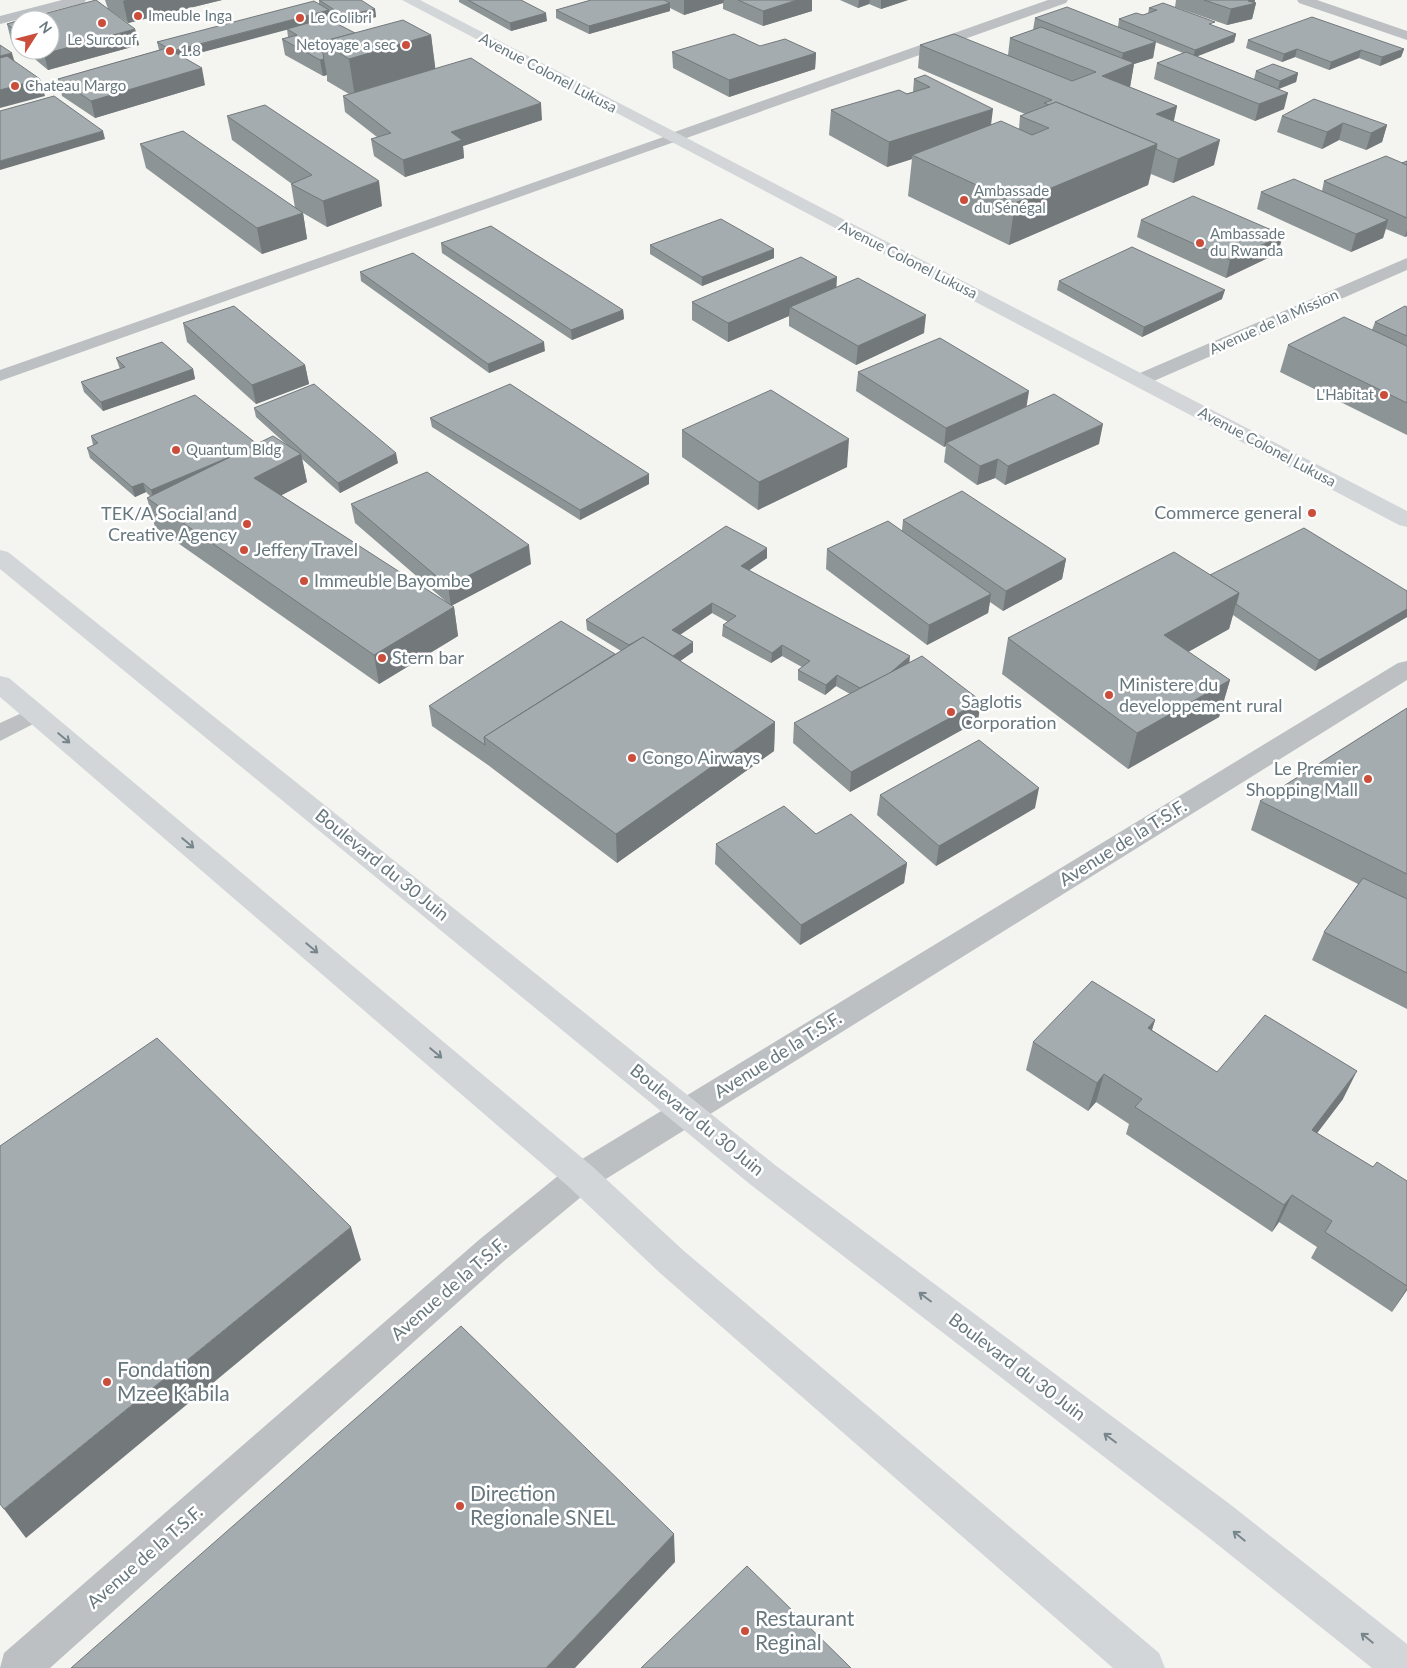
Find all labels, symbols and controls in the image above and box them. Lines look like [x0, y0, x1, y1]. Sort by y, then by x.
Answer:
place label: Imeuble Inga [148, 6, 232, 24]
place label: Le Colibri [310, 8, 372, 26]
north arrow [10, 10, 60, 60]
marker: Imeuble Inga [132, 10, 144, 22]
marker: Le Colibri [294, 12, 306, 24]
marker: Le Surcouf [96, 17, 108, 29]
text: N [36, 18, 56, 36]
street label: Avenue Colonel Lukusa [477, 28, 620, 116]
place label: Le Surcouf [67, 30, 138, 48]
place label: Netoyage a sec [296, 35, 396, 53]
marker: Netoyage a sec [400, 39, 412, 51]
place label: 1.8 [180, 41, 201, 59]
marker: 1.8 [164, 45, 176, 57]
place label: Chateau Margo [25, 76, 126, 94]
marker: Chateau Margo [9, 80, 21, 92]
place label: Ambassade du Sénégal [974, 181, 1049, 216]
marker: Ambassade du Sénégal [958, 194, 970, 206]
street label: Avenue Colonel Lukusa [836, 216, 981, 302]
place label: Ambassade du Rwanda [1210, 224, 1285, 259]
marker: Ambassade du Rwanda [1194, 237, 1206, 249]
street label: Avenue de la Mission [1206, 285, 1341, 358]
place label: L'Habitat [1316, 385, 1375, 403]
marker: L'Habitat [1378, 389, 1390, 401]
street label: Avenue Colonel Lukusa [1196, 402, 1339, 490]
place label: Quantum Bldg [186, 440, 281, 458]
marker: Quantum Bldg [170, 444, 182, 456]
place label: Commerce general [1154, 501, 1302, 523]
place label: TEK/A Social and Creative Agency [101, 502, 238, 545]
marker: Commerce general [1306, 507, 1318, 519]
marker: TEK/A Social and Creative Agency [241, 518, 253, 530]
place label: Jeffery Travel [254, 538, 358, 560]
marker: Jeffery Travel [238, 544, 250, 556]
place label: Immeuble Bayombe [314, 569, 470, 591]
marker: Immeuble Bayombe [298, 575, 310, 587]
place label: Stern bar [392, 646, 465, 668]
marker: Stern bar [376, 652, 388, 664]
place label: Ministere du developpement rural [1119, 673, 1283, 716]
marker: Ministere du developpement rural [1103, 689, 1115, 701]
place label: Saglotis Corporation [961, 690, 1056, 733]
marker: Saglotis Corporation [945, 706, 957, 718]
one-way arrow [57, 733, 70, 744]
place label: Congo Airways [642, 746, 760, 768]
marker: Congo Airways [626, 752, 638, 764]
place label: Le Premier Shopping Mall [1246, 757, 1358, 800]
marker: Le Premier Shopping Mall [1362, 773, 1374, 785]
street label: Avenue de la T.S.F. [1055, 794, 1190, 890]
street label: Boulevard du 30 Juin [311, 804, 454, 925]
one-way arrow [181, 838, 194, 849]
one-way arrow [305, 943, 318, 954]
street label: Avenue de la T.S.F. [710, 1006, 845, 1102]
one-way arrow [429, 1048, 442, 1059]
street label: Boulevard du 30 Juin [626, 1059, 769, 1180]
street label: Avenue de la T.S.F. [386, 1232, 511, 1344]
one-way arrow [919, 1292, 932, 1303]
street label: Boulevard du 30 Juin [945, 1308, 1090, 1425]
place label: Fondation Mzee Kabila [117, 1356, 230, 1405]
marker: Fondation Mzee Kabila [101, 1376, 113, 1388]
one-way arrow [1103, 1433, 1117, 1443]
place label: Direction Regionale SNEL [470, 1480, 616, 1529]
street label: Avenue de la T.S.F. [82, 1500, 207, 1612]
marker: Direction Regionale SNEL [454, 1500, 466, 1512]
one-way arrow [1233, 1531, 1246, 1542]
place label: Restaurant Reginal [755, 1605, 855, 1654]
marker: Restaurant Reginal [739, 1625, 751, 1637]
one-way arrow [1360, 1632, 1373, 1643]

